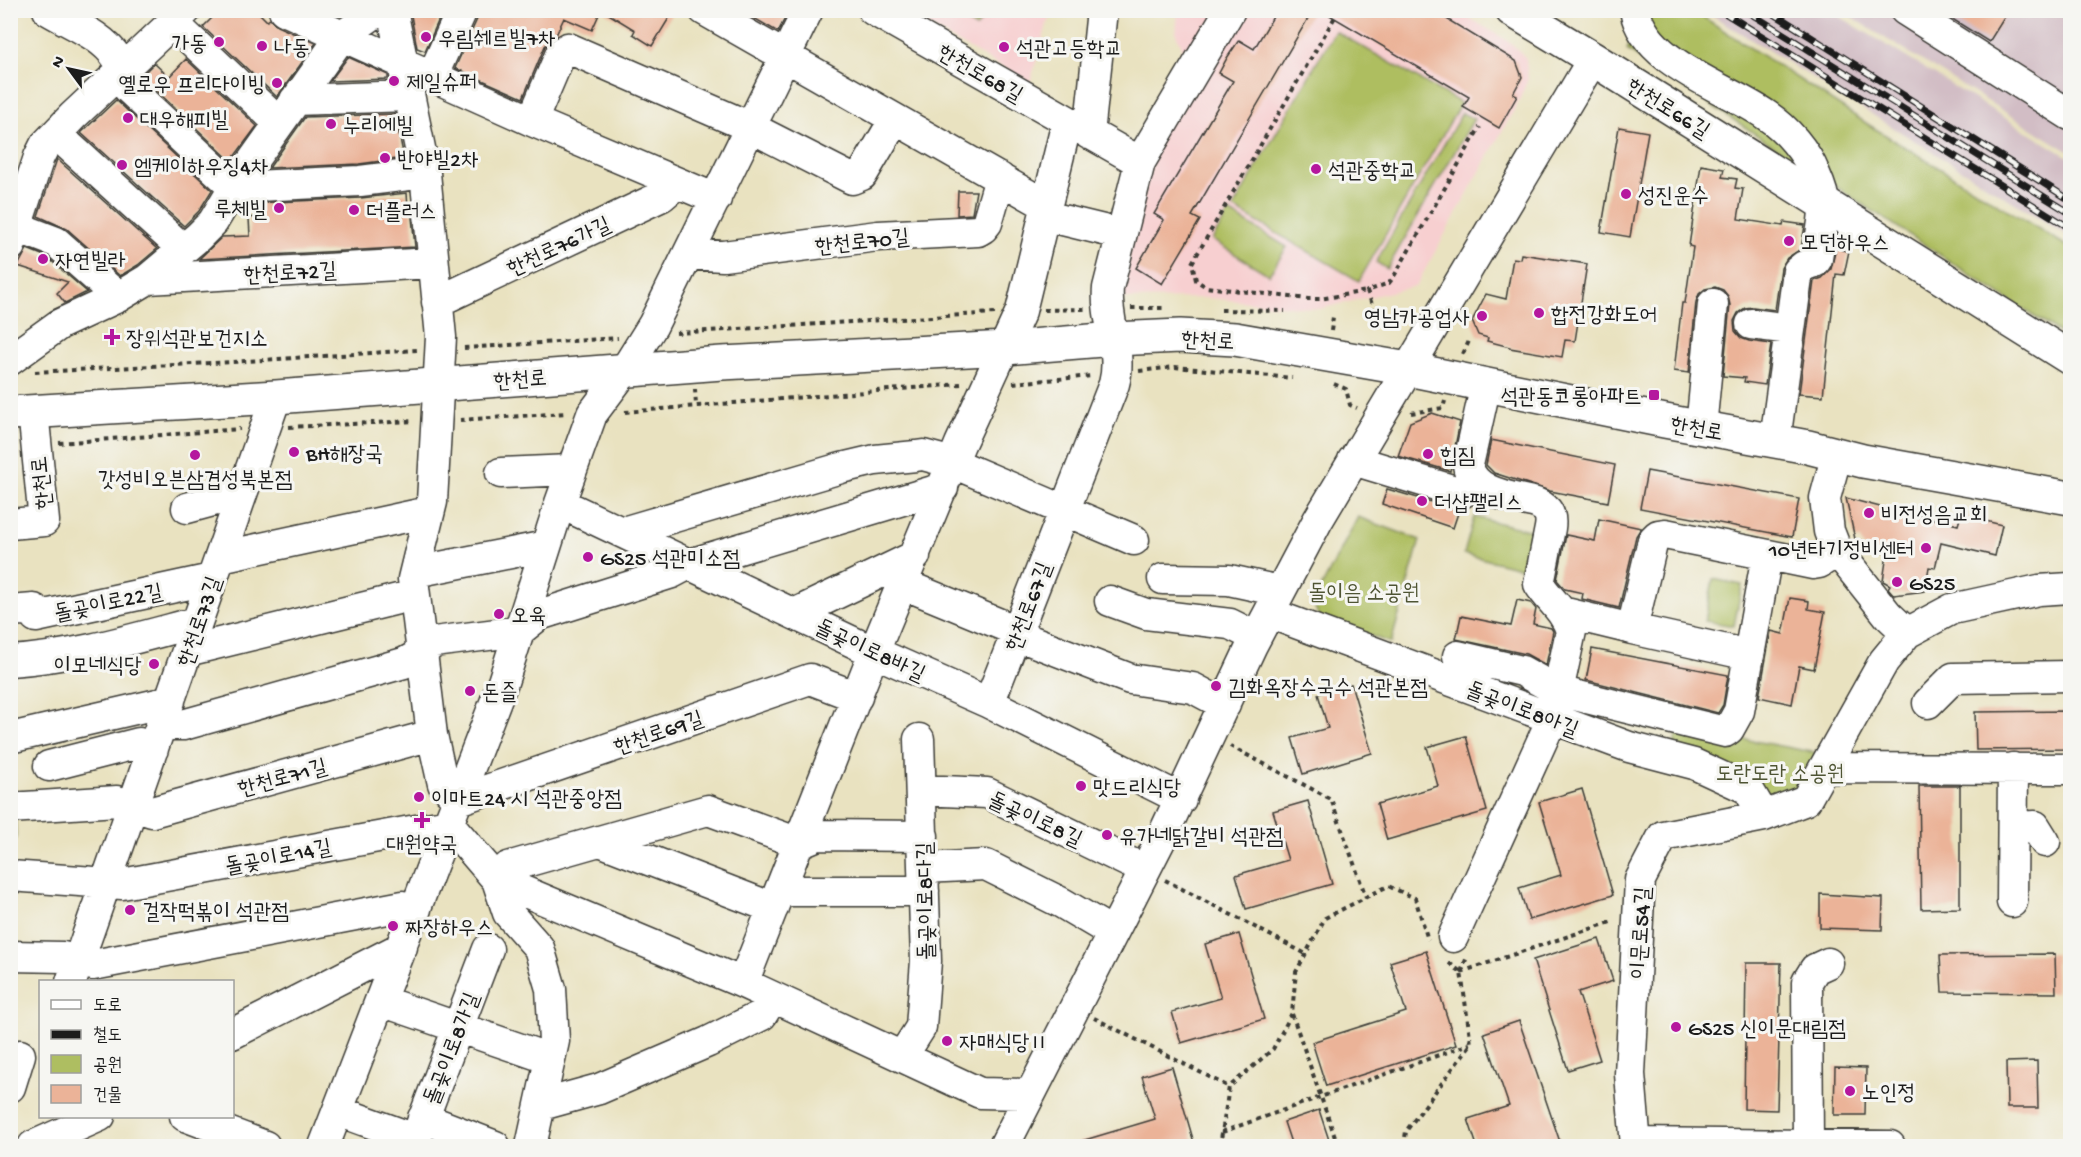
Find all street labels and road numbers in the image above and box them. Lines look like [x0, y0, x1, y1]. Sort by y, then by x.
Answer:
street label: 한천로68길 [932, 41, 1026, 110]
street label: 한천로66길 [1621, 75, 1713, 146]
street label: 한천로76가길 [504, 213, 616, 284]
street label: 한천로70길 [814, 226, 911, 262]
street label: 한천로72길 [243, 260, 338, 290]
street label: 한천로 [1181, 329, 1235, 357]
street label: 한천로 [493, 367, 548, 397]
street label: 한천로 [1668, 414, 1725, 448]
street label: 한천로 [28, 455, 60, 510]
street label: 한천로67길 [1002, 559, 1060, 656]
street label: 한천로73길 [174, 574, 229, 671]
street label: 돌곶이로22길 [52, 581, 166, 629]
street label: 돌곶이로8바길 [810, 616, 929, 690]
street label: 돌곶이로8아길 [1462, 678, 1582, 745]
street label: 한천로69길 [611, 707, 708, 762]
street label: 한천로71길 [236, 755, 331, 804]
street label: 돌곶이로8길 [983, 789, 1086, 855]
street label: 돌곶이로14길 [223, 836, 334, 882]
street label: 돌곶이로8다길 [914, 841, 942, 960]
street label: 이문로54길 [1628, 886, 1658, 980]
street label: 돌곶이로8가길 [420, 989, 487, 1109]

